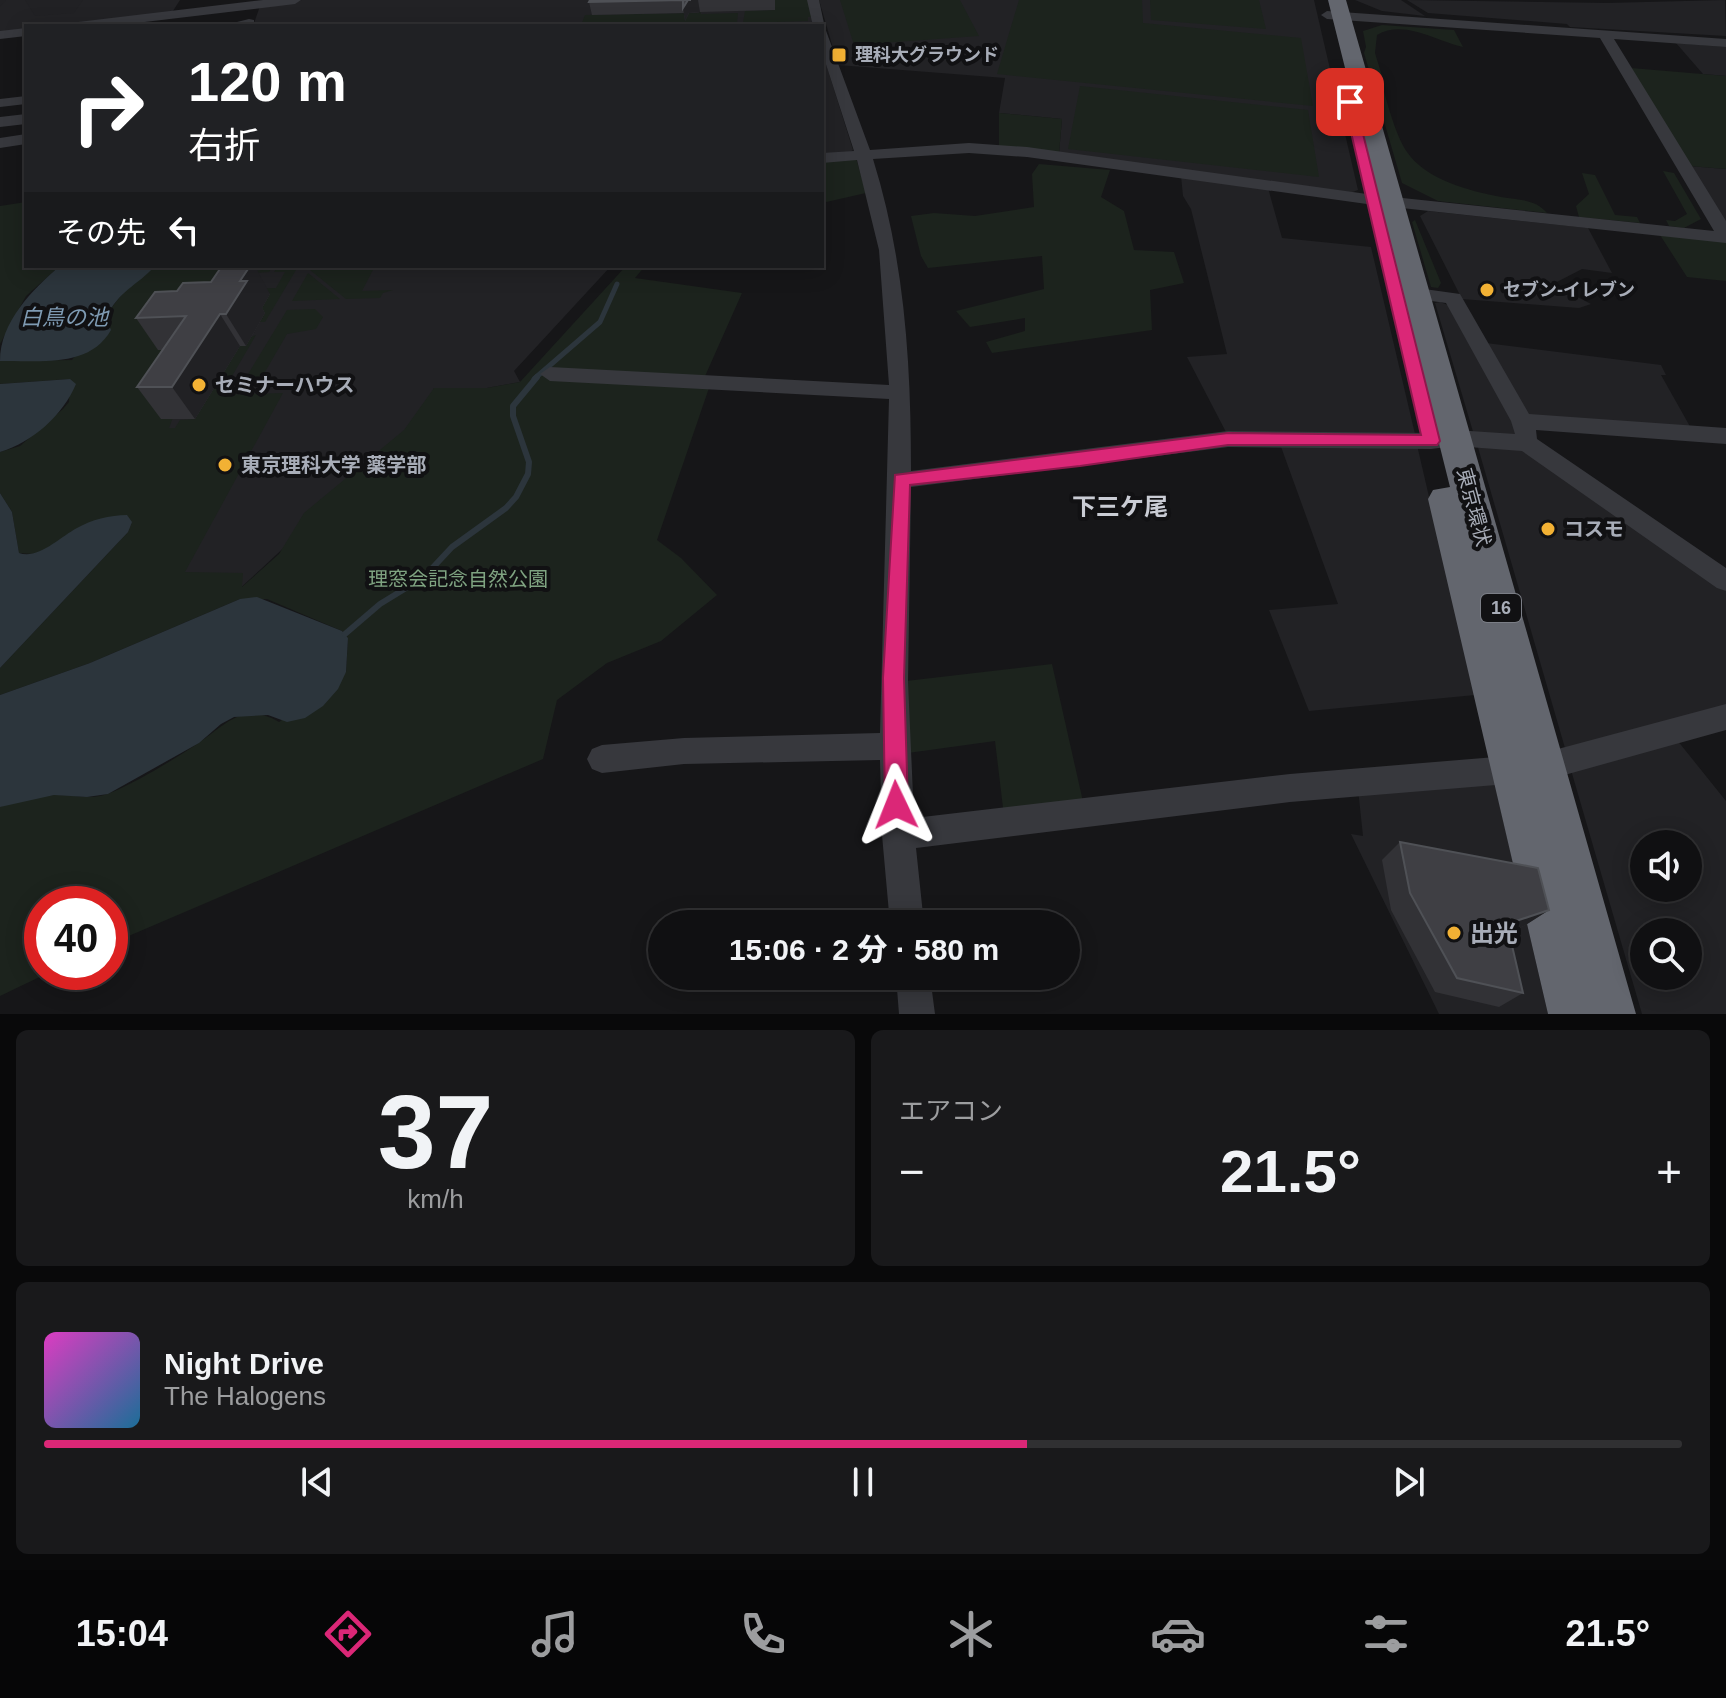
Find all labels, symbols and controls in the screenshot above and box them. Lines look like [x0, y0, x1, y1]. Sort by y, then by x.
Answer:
place label: 理科大グラウンド [855, 45, 999, 65]
marker: 理科大グラウンド [830, 46, 848, 64]
text: 120 m [188, 50, 347, 113]
icon: right [56, 56, 160, 160]
pin [1316, 68, 1384, 136]
icon: arrive [1328, 80, 1372, 124]
text: 右折 [188, 125, 260, 166]
icon: left [162, 208, 206, 252]
text: その先 [56, 216, 146, 249]
place label: セブン-イレブン [1503, 280, 1635, 300]
marker: セブン-イレブン [1478, 281, 1496, 299]
water label: 白鳥の池 [20, 305, 110, 330]
place label: セミナーハウス [215, 374, 355, 396]
marker: セミナーハウス [190, 376, 208, 394]
place label: 東京理科大学 薬学部 [241, 454, 427, 476]
marker: 東京理科大学 薬学部 [216, 456, 234, 474]
street label: 東京環状 [1453, 466, 1495, 548]
district label: 下三ケ尾 [1072, 493, 1168, 520]
place label: コスモ [1564, 518, 1624, 540]
marker: コスモ [1539, 520, 1557, 538]
park label: 理窓会記念自然公園 [368, 568, 548, 590]
road number: 16 [1481, 594, 1521, 622]
position arrow [854, 763, 938, 847]
map controls [1630, 830, 1702, 990]
button: sound [1630, 830, 1702, 902]
speed limit sign: 40 [24, 886, 128, 990]
button: search [1630, 918, 1702, 990]
place label: 出光 [1470, 920, 1518, 947]
marker: 出光 [1445, 924, 1463, 942]
text: 15:06 · 2 分 · 580 m [729, 933, 999, 966]
text: 37 [378, 1074, 493, 1190]
text: エアコン [899, 1096, 1003, 1126]
text: 21.5° [1220, 1138, 1361, 1205]
text: − [899, 1147, 925, 1196]
text: + [1656, 1147, 1682, 1196]
text: km/h [407, 1184, 464, 1214]
text: Night Drive [164, 1347, 324, 1380]
text: The Halogens [164, 1381, 326, 1411]
icon: previous [295, 1460, 339, 1504]
icon: pause [841, 1460, 885, 1504]
icon: next [1387, 1460, 1431, 1504]
icon: directions [320, 1606, 376, 1662]
icon: music [527, 1606, 583, 1662]
icon: phone [735, 1606, 791, 1662]
icon: climate [943, 1606, 999, 1662]
icon: car [1150, 1606, 1206, 1662]
icon: filters [1358, 1606, 1414, 1662]
text: 15:04 [76, 1613, 168, 1654]
text: 21.5° [1566, 1613, 1650, 1654]

